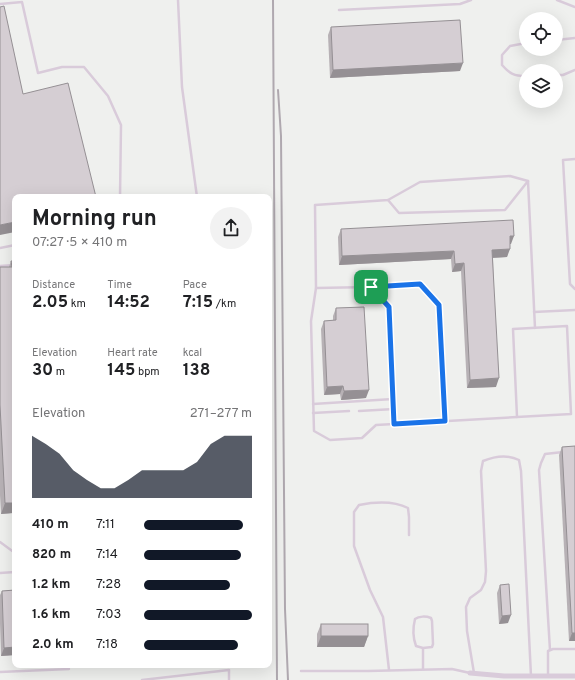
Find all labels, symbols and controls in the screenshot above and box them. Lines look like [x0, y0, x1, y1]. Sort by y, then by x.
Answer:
map controls [519, 12, 563, 108]
button: locate [519, 12, 563, 56]
button: layers [519, 64, 563, 108]
text: Morning run [32, 206, 157, 233]
button: share [210, 207, 252, 249]
text: 07:27 · 5 × 410 m [32, 235, 127, 251]
pin [354, 270, 388, 304]
icon: arrive [360, 276, 382, 298]
text: Distance [32, 278, 75, 292]
text: Time [107, 278, 132, 292]
text: Pace [183, 278, 207, 292]
text: 2.05 [32, 292, 68, 314]
text: 14:52 [107, 292, 150, 314]
text: 7:15 [183, 292, 213, 314]
text: km [68, 297, 86, 311]
text: /km [213, 297, 236, 311]
text: Elevation [32, 346, 77, 360]
text: Heart rate [107, 346, 158, 360]
text: kcal [183, 346, 202, 360]
text: 30 [32, 360, 53, 382]
text: 145 [107, 360, 135, 382]
text: 138 [183, 360, 210, 382]
text: m [53, 365, 65, 379]
text: bpm [135, 365, 160, 379]
text: Elevation [32, 406, 85, 422]
text: 271–277 m [190, 406, 252, 422]
text: 410 m [32, 517, 69, 533]
text: 7:11 [96, 517, 115, 533]
text: 820 m [32, 547, 71, 563]
text: 7:14 [96, 547, 118, 563]
text: 1.2 km [32, 577, 70, 593]
text: 7:28 [96, 577, 121, 593]
text: 1.6 km [32, 607, 70, 623]
text: 7:03 [96, 607, 121, 623]
text: 2.0 km [32, 637, 74, 653]
text: 7:18 [96, 637, 118, 653]

